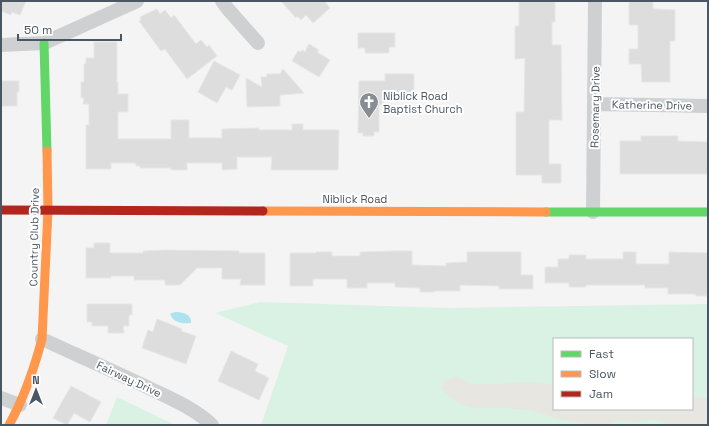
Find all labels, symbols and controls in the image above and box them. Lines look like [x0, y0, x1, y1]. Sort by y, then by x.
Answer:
scale bar [18, 16, 121, 42]
text: 50 m [24, 22, 52, 38]
street label: Rosemary Drive [587, 66, 603, 148]
place label: Niblick Road Baptist Church [383, 89, 463, 116]
church icon: Niblick Road Baptist Church [358, 91, 380, 119]
street label: Katherine Drive [612, 97, 692, 113]
street label: Country Club Drive [26, 188, 42, 286]
street label: Niblick Road [323, 192, 387, 206]
legend [553, 338, 693, 410]
text: Fast [589, 346, 614, 362]
street label: Fairway Drive [94, 358, 164, 400]
text: Slow [589, 366, 616, 382]
north arrow [16, 370, 56, 410]
text: N [32, 373, 40, 387]
text: Jam [589, 386, 613, 402]

